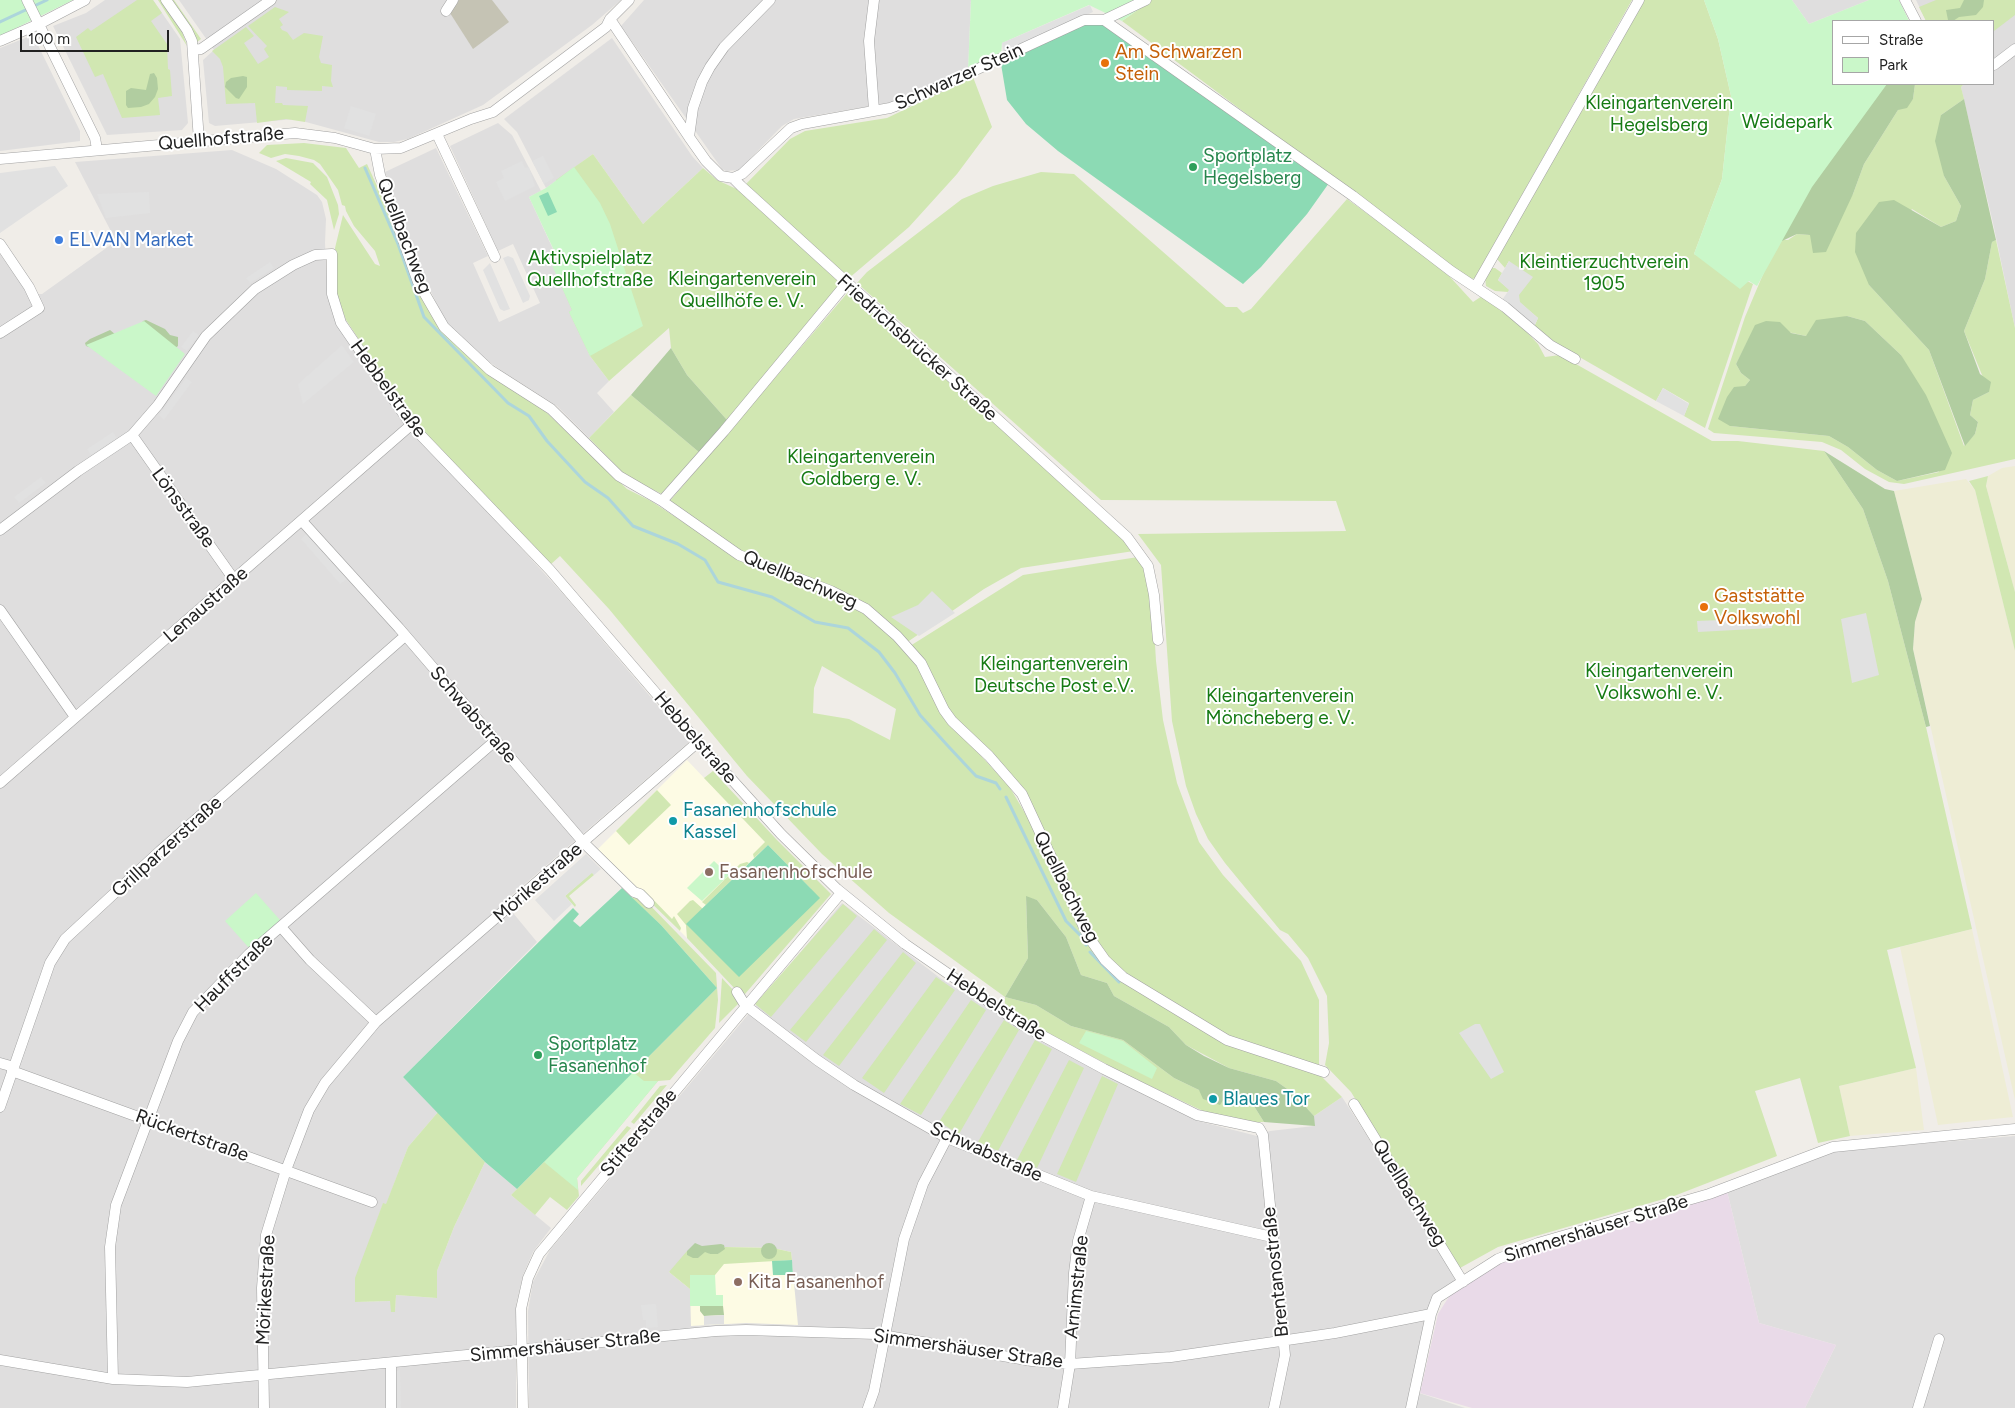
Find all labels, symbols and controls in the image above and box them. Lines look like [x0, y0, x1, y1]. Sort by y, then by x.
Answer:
scale bar [22, 20, 171, 52]
legend [1832, 20, 1995, 85]
text: 100 m [28, 30, 70, 48]
text: Straße [1879, 31, 1923, 49]
street label: Schwarzer Stein [891, 38, 1027, 116]
place label: Am Schwarzen Stein [1115, 41, 1242, 85]
text: Park [1879, 56, 1908, 74]
marker: Am Schwarzen Stein [1099, 57, 1111, 69]
park label: Kleingartenverein Hegelsberg [1585, 92, 1733, 136]
park label: Weidepark [1742, 111, 1832, 133]
street label: Quellhofstraße [157, 122, 285, 156]
place label: Sportplatz Hegelsberg [1203, 145, 1301, 189]
marker: Sportplatz Hegelsberg [1187, 161, 1199, 173]
street label: Quellbachweg [372, 175, 436, 297]
place label: ELVAN Market [69, 229, 193, 251]
marker: ELVAN Market [53, 234, 65, 246]
park label: Aktivspielplatz Quellhofstraße [527, 247, 653, 291]
park label: Kleintierzuchtverein 1905 [1519, 251, 1689, 295]
park label: Kleingartenverein Quellhöfe e. V. [668, 268, 816, 312]
street label: Friedrichsbrücker Straße [832, 270, 1002, 426]
street label: Hebbelstraße [345, 336, 431, 442]
park label: Kleingartenverein Goldberg e. V. [787, 446, 935, 490]
street label: Lönsstraße [146, 463, 220, 553]
street label: Quellbachweg [739, 546, 861, 614]
street label: Lenaustraße [159, 562, 253, 648]
place label: Gaststätte Volkswohl [1714, 585, 1805, 629]
marker: Gaststätte Volkswohl [1698, 601, 1710, 613]
park label: Kleingartenverein Deutsche Post e.V. [974, 653, 1134, 697]
park label: Kleingartenverein Volkswohl e. V. [1585, 660, 1733, 704]
street label: Schwabstraße [425, 662, 521, 768]
park label: Kleingartenverein Möncheberg e. V. [1206, 685, 1354, 729]
street label: Hebbelstraße [649, 687, 741, 789]
street label: Grillparzerstraße [107, 792, 227, 902]
place label: Fasanenhofschule Kassel [683, 799, 837, 843]
marker: Fasanenhofschule Kassel [667, 815, 679, 827]
street label: Quellbachweg [1028, 828, 1104, 946]
street label: Mörikestraße [489, 838, 587, 928]
place label: Fasanenhofschule [719, 861, 873, 883]
marker: Fasanenhofschule [703, 866, 715, 878]
street label: Hauffstraße [190, 929, 278, 1017]
street label: Hebbelstraße [942, 964, 1050, 1046]
place label: Sportplatz Fasanenhof [548, 1033, 647, 1077]
marker: Sportplatz Fasanenhof [532, 1049, 544, 1061]
street label: Stifterstraße [596, 1085, 682, 1181]
place label: Blaues Tor [1223, 1088, 1310, 1110]
marker: Blaues Tor [1207, 1093, 1219, 1105]
street label: Rückertstraße [132, 1105, 252, 1167]
street label: Schwabstraße [926, 1117, 1046, 1187]
street label: Quellbachweg [1367, 1135, 1451, 1251]
street label: Simmershäuser Straße [1501, 1190, 1691, 1268]
street label: Brentanostraße [1258, 1206, 1294, 1338]
street label: Mörikestraße [252, 1234, 280, 1346]
street label: Arnimstraße [1060, 1234, 1094, 1340]
place label: Kita Fasanenhof [748, 1271, 884, 1293]
marker: Kita Fasanenhof [732, 1276, 744, 1288]
street label: Simmershäuser Straße [872, 1324, 1064, 1374]
street label: Simmershäuser Straße [469, 1325, 661, 1367]

